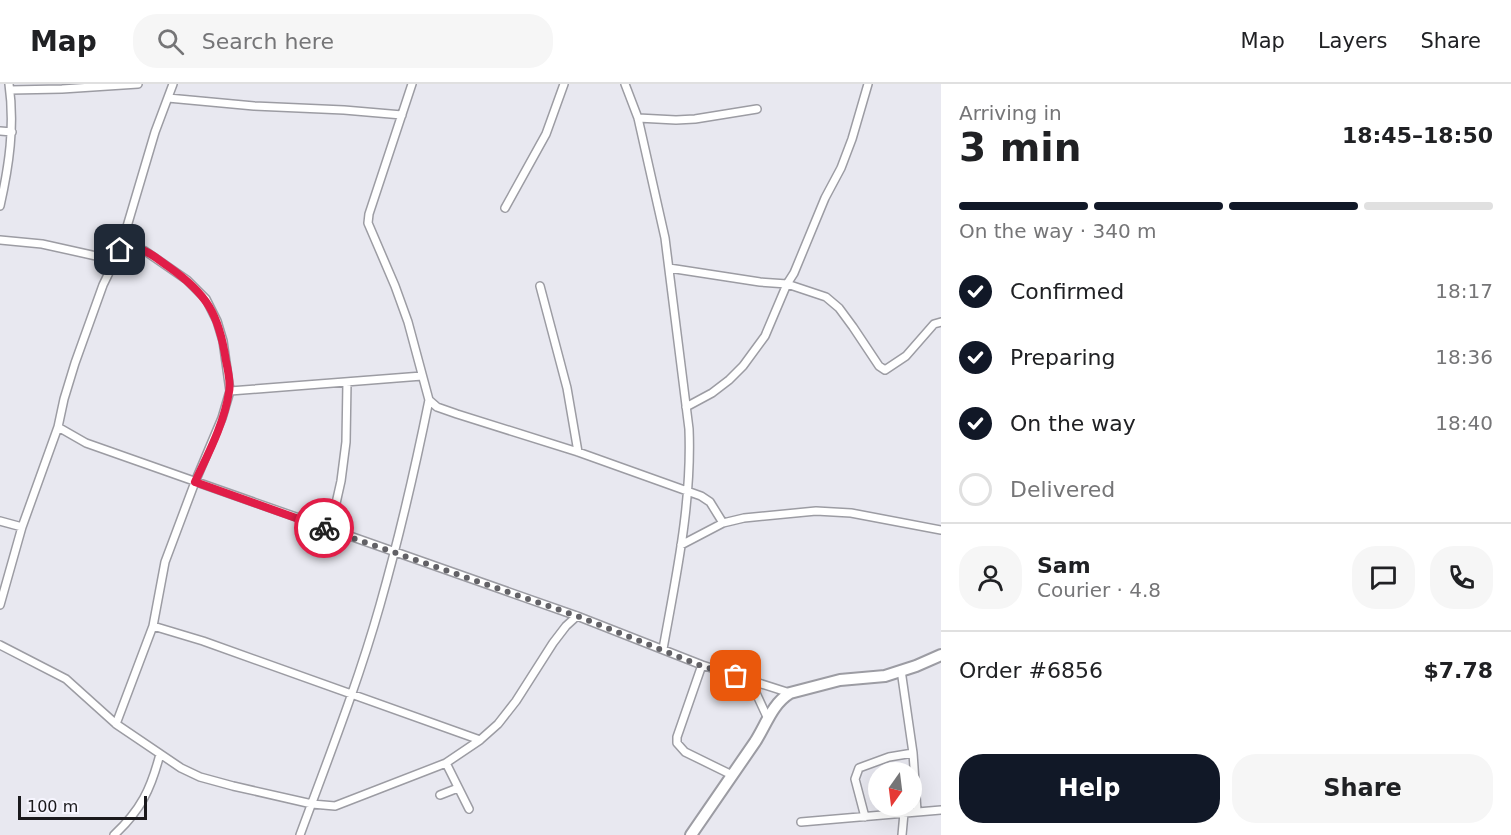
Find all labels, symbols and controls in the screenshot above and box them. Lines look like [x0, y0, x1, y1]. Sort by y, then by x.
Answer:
search box [133, 14, 553, 68]
text: Map [30, 25, 97, 58]
icon: search [154, 25, 187, 58]
text: Search here [202, 29, 334, 54]
text: Map [1241, 29, 1285, 53]
text: Layers [1318, 29, 1387, 53]
text: Share [1420, 29, 1481, 53]
text: Arriving in [959, 101, 1062, 125]
text: 18:45–18:50 [1342, 123, 1493, 148]
text: 3 min [959, 125, 1081, 170]
text: On the way · 340 m [959, 219, 1157, 243]
pin [94, 224, 145, 275]
icon: home [103, 233, 136, 266]
icon: check [959, 275, 992, 308]
text: Confirmed [1010, 279, 1124, 304]
text: 18:17 [1435, 279, 1493, 303]
icon: check [959, 341, 992, 374]
text: Preparing [1010, 345, 1116, 370]
text: 18:36 [1435, 345, 1493, 369]
icon: check [959, 407, 992, 440]
text: On the way [1010, 411, 1136, 436]
text: 18:40 [1435, 411, 1493, 435]
text: Delivered [1010, 477, 1115, 502]
courier [294, 498, 354, 558]
icon: bike [308, 512, 341, 545]
button: person [959, 546, 1022, 609]
button: chat [1352, 546, 1415, 609]
button: phone [1430, 546, 1493, 609]
text: Sam [1037, 553, 1091, 578]
text: Courier · 4.8 [1037, 578, 1161, 602]
pin [710, 650, 761, 701]
text: Order #6856 [959, 658, 1103, 683]
text: $7.78 [1423, 658, 1493, 683]
icon: bag [719, 659, 752, 692]
button: Help [959, 754, 1220, 823]
button: Share [1232, 754, 1493, 823]
north arrow [868, 762, 922, 816]
map controls [868, 762, 922, 816]
scale bar [18, 793, 147, 820]
text: 100 m [27, 797, 78, 816]

